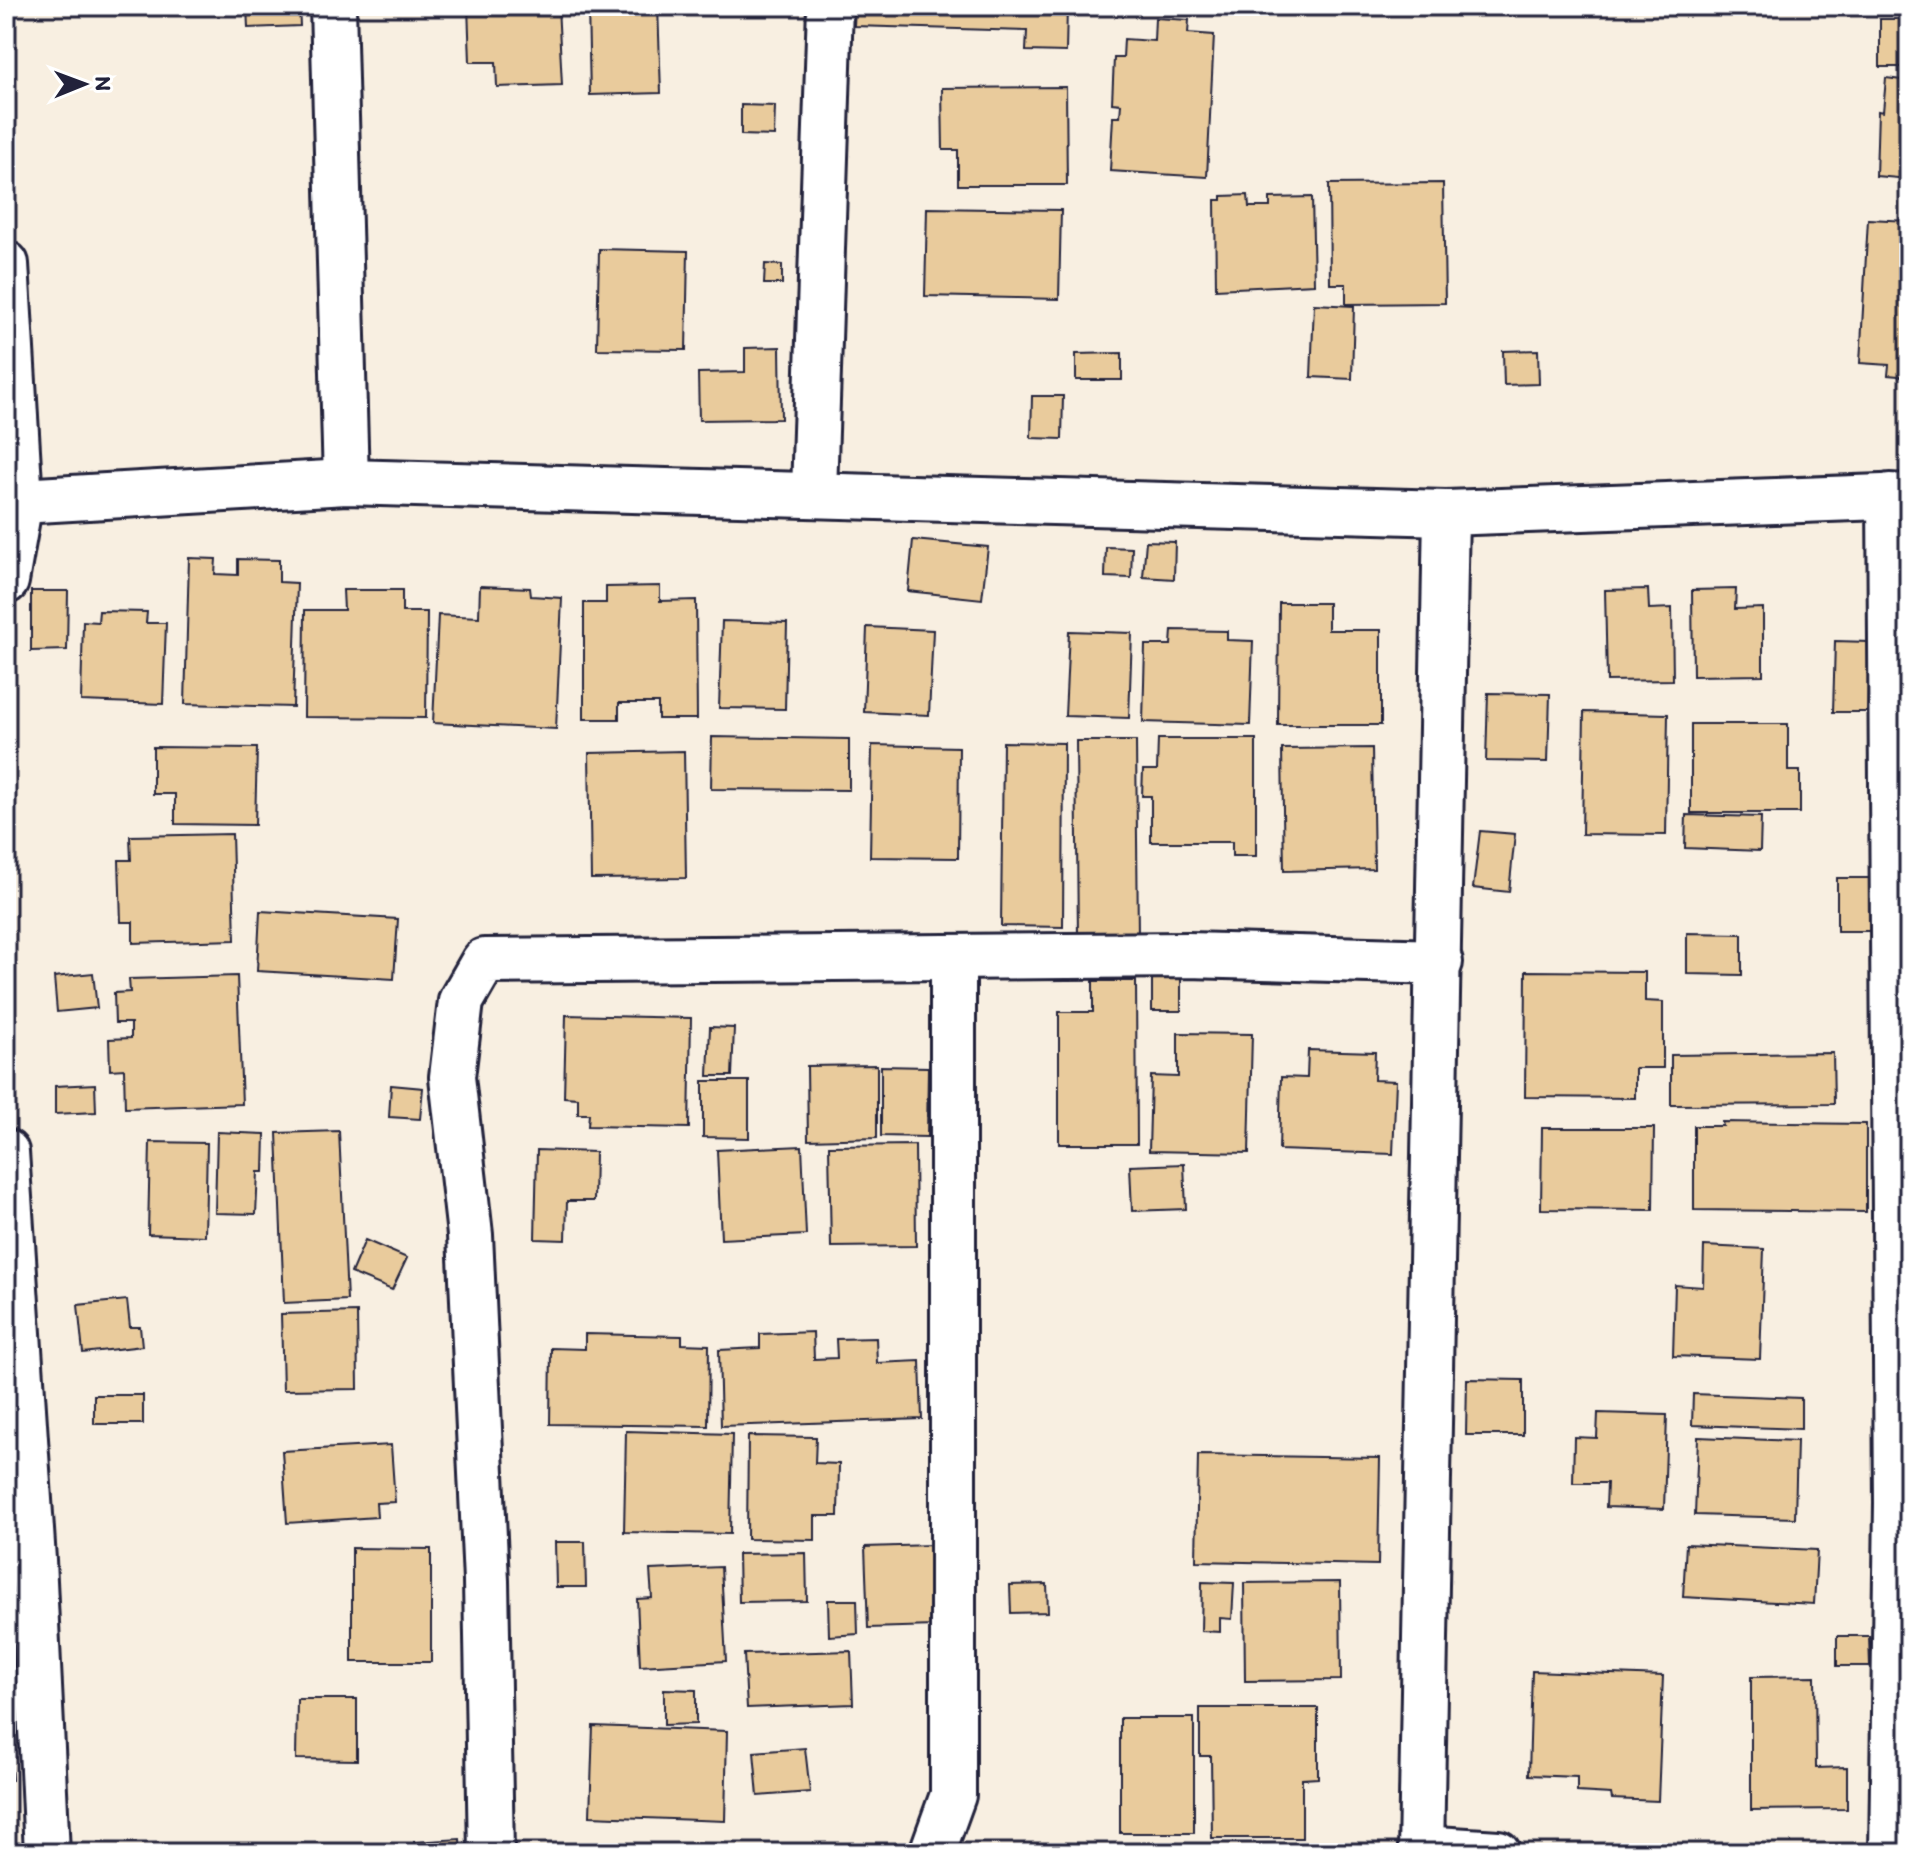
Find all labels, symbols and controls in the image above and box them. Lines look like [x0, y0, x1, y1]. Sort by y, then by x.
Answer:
north arrow [44, 44, 124, 124]
text: N [90, 76, 117, 91]

